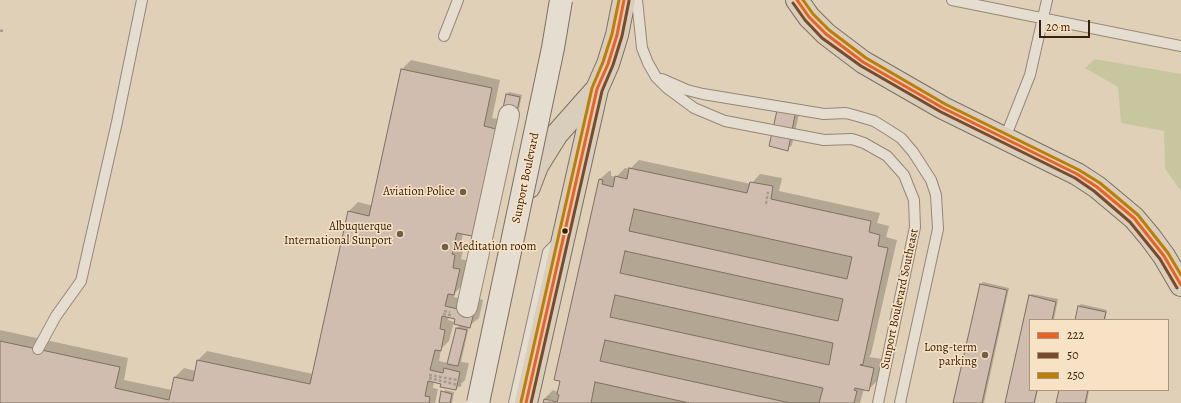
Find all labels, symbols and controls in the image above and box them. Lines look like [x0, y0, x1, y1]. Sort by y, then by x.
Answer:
scale bar [1041, 12, 1092, 38]
text: 20 m [1046, 19, 1070, 35]
street label: Sunport Boulevard [509, 131, 543, 225]
place label: Aviation Police [383, 185, 455, 199]
marker: Aviation Police [458, 187, 468, 197]
place label: Albuquerque International Sunport [284, 220, 392, 248]
unlabelled marker [560, 226, 570, 236]
street label: Sunport Boulevard Southeast [878, 227, 922, 371]
marker: Albuquerque International Sunport [395, 229, 405, 239]
place label: Meditation room [453, 240, 536, 254]
marker: Meditation room [440, 242, 450, 252]
legend [1029, 319, 1169, 391]
text: 222 [1067, 327, 1084, 343]
place label: Long-term parking [924, 341, 977, 369]
text: 50 [1067, 347, 1079, 363]
marker: Long-term parking [980, 350, 990, 360]
text: 250 [1067, 367, 1084, 383]

